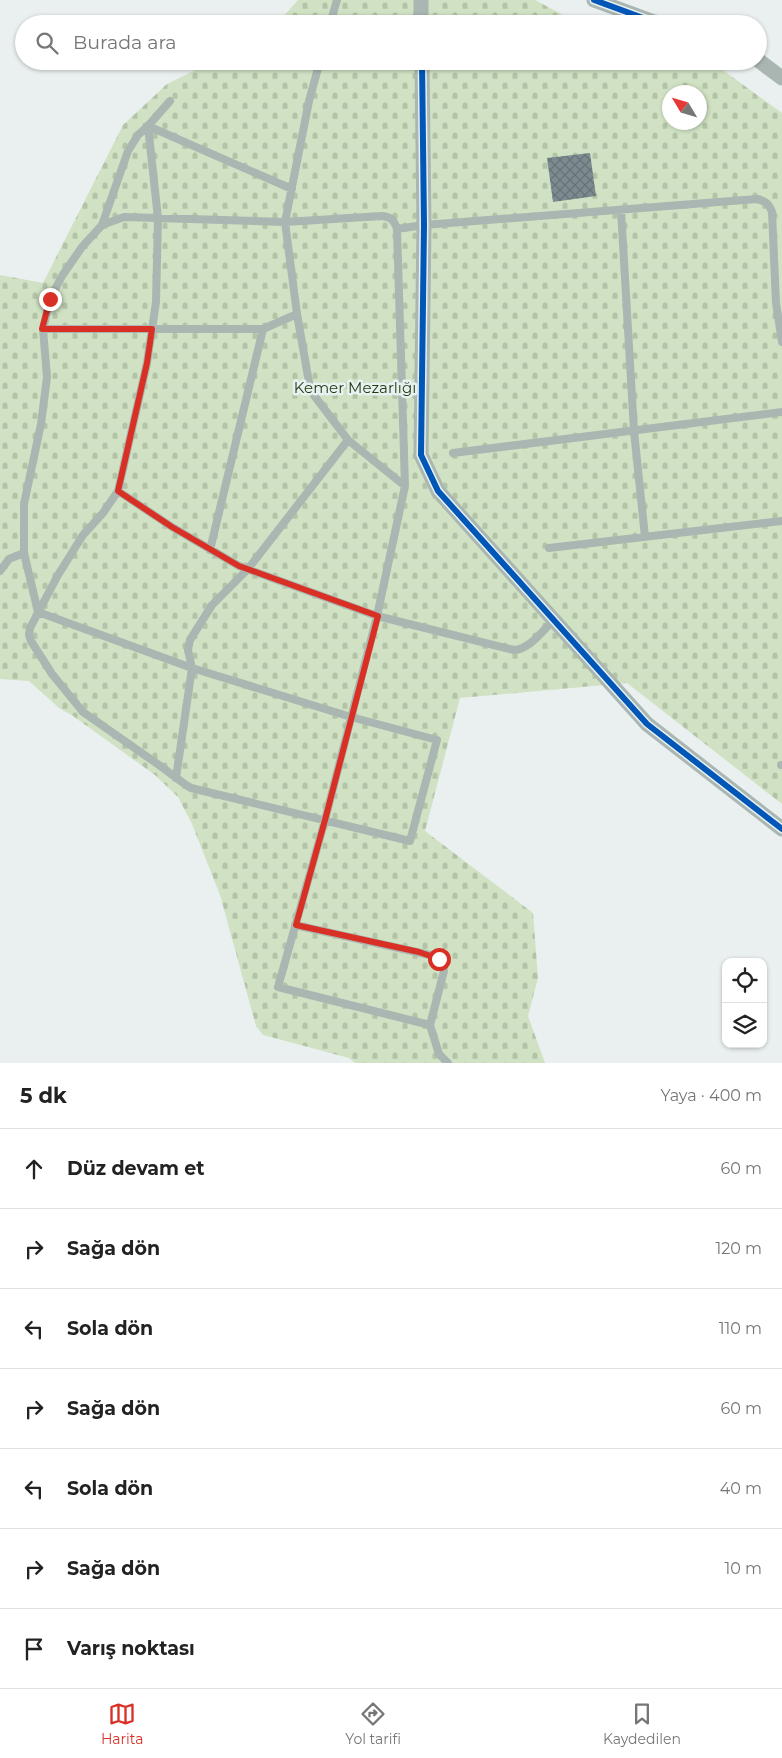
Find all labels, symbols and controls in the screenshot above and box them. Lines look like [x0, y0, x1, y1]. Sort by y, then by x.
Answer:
search box [15, 15, 767, 70]
icon: search [33, 29, 61, 57]
text: Burada ara [73, 31, 177, 54]
north arrow [662, 85, 707, 130]
route end [39, 288, 62, 311]
park label: Kemer Mezarlığı [294, 378, 416, 397]
route start [428, 948, 451, 971]
map controls [722, 958, 767, 1048]
button: locate [722, 958, 767, 1003]
button: layers [722, 1003, 767, 1048]
text: 5 dk [20, 1083, 67, 1108]
text: Yaya · 400 m [661, 1086, 762, 1105]
icon: ahead [20, 1155, 48, 1183]
text: Düz devam et [67, 1157, 205, 1180]
text: 60 m [720, 1159, 762, 1178]
icon: right [20, 1235, 48, 1263]
text: Sağa dön [67, 1237, 160, 1260]
text: 120 m [715, 1239, 762, 1258]
icon: left [20, 1315, 48, 1343]
text: Sola dön [67, 1317, 153, 1340]
text: 110 m [719, 1319, 762, 1338]
icon: right [20, 1395, 48, 1423]
text: Sağa dön [67, 1397, 160, 1420]
text: 60 m [720, 1399, 762, 1418]
icon: left [20, 1475, 48, 1503]
text: Sola dön [67, 1477, 153, 1500]
text: 40 m [720, 1479, 762, 1498]
icon: right [20, 1555, 48, 1583]
text: Sağa dön [67, 1557, 160, 1580]
text: 10 m [724, 1559, 762, 1578]
icon: arrive [20, 1635, 48, 1663]
text: Varış noktası [67, 1637, 195, 1660]
tab: Harita [101, 1700, 143, 1748]
tab: Yol tarifi [345, 1700, 401, 1748]
tab: Kaydedilen [603, 1700, 681, 1748]

